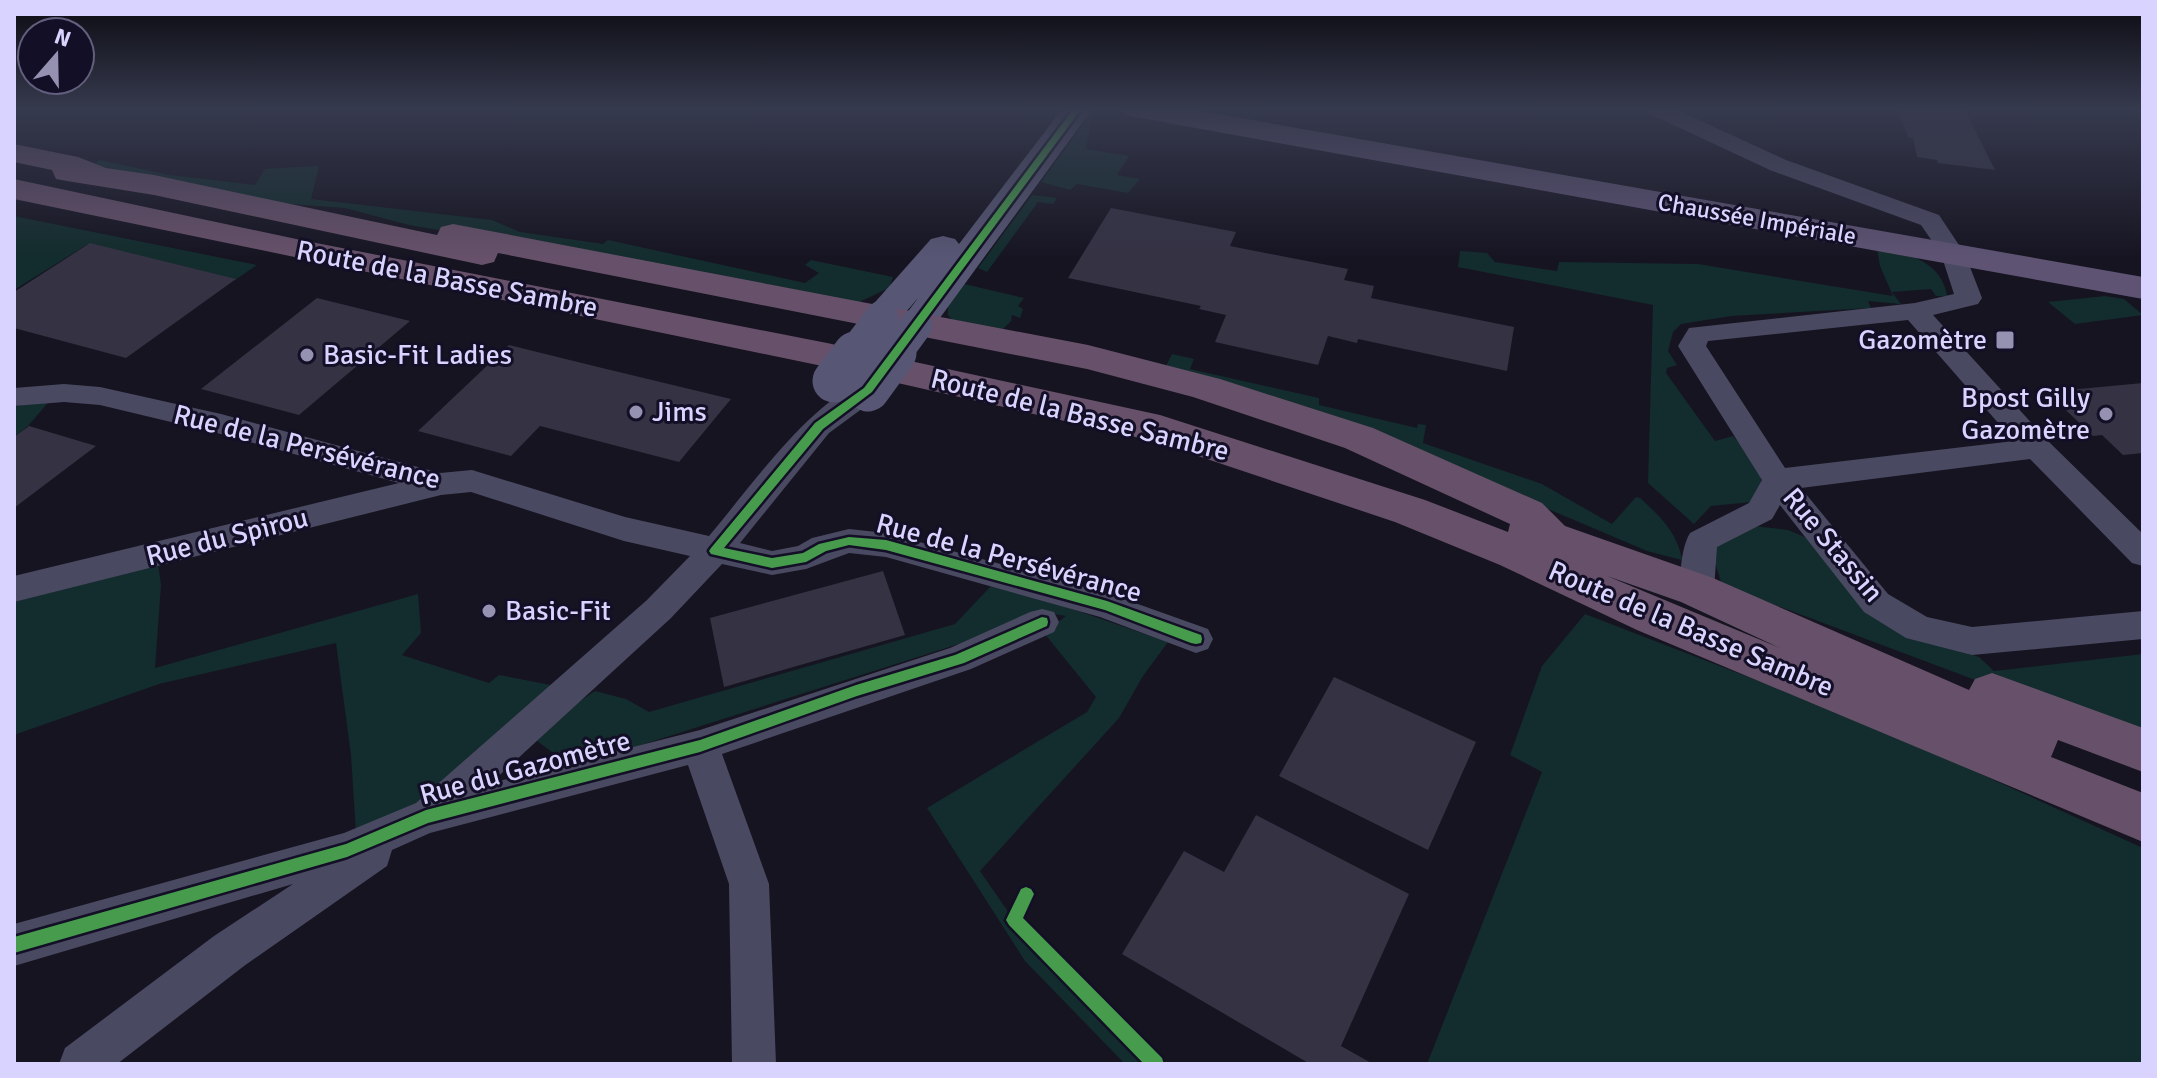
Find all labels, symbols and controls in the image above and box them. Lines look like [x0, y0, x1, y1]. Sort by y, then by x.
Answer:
north arrow [16, 16, 96, 96]
text: N [51, 22, 74, 53]
street label: Chaussée Impériale [1656, 187, 1858, 251]
street label: Route de la Basse Sambre [294, 233, 600, 325]
place label: Gazomètre [1858, 323, 1987, 357]
marker: Gazomètre [1994, 329, 2016, 351]
place label: Basic-Fit Ladies [323, 338, 512, 372]
marker: Basic-Fit Ladies [298, 346, 316, 364]
street label: Route de la Basse Sambre [927, 361, 1233, 469]
place label: Bpost Gilly Gazomètre [1961, 381, 2090, 447]
place label: Jims [652, 395, 707, 429]
street label: Rue de la Persévérance [170, 397, 444, 497]
marker: Jims [627, 403, 645, 421]
marker: Bpost Gilly Gazomètre [2097, 405, 2115, 423]
street label: Rue Stassin [1775, 481, 1891, 609]
street label: Rue du Spirou [143, 500, 311, 574]
street label: Rue de la Persévérance [872, 506, 1146, 610]
street label: Route de la Basse Sambre [1543, 554, 1839, 704]
place label: Basic-Fit [505, 594, 611, 628]
marker: Basic-Fit [480, 602, 498, 620]
street label: Rue du Gazomètre [416, 724, 634, 812]

